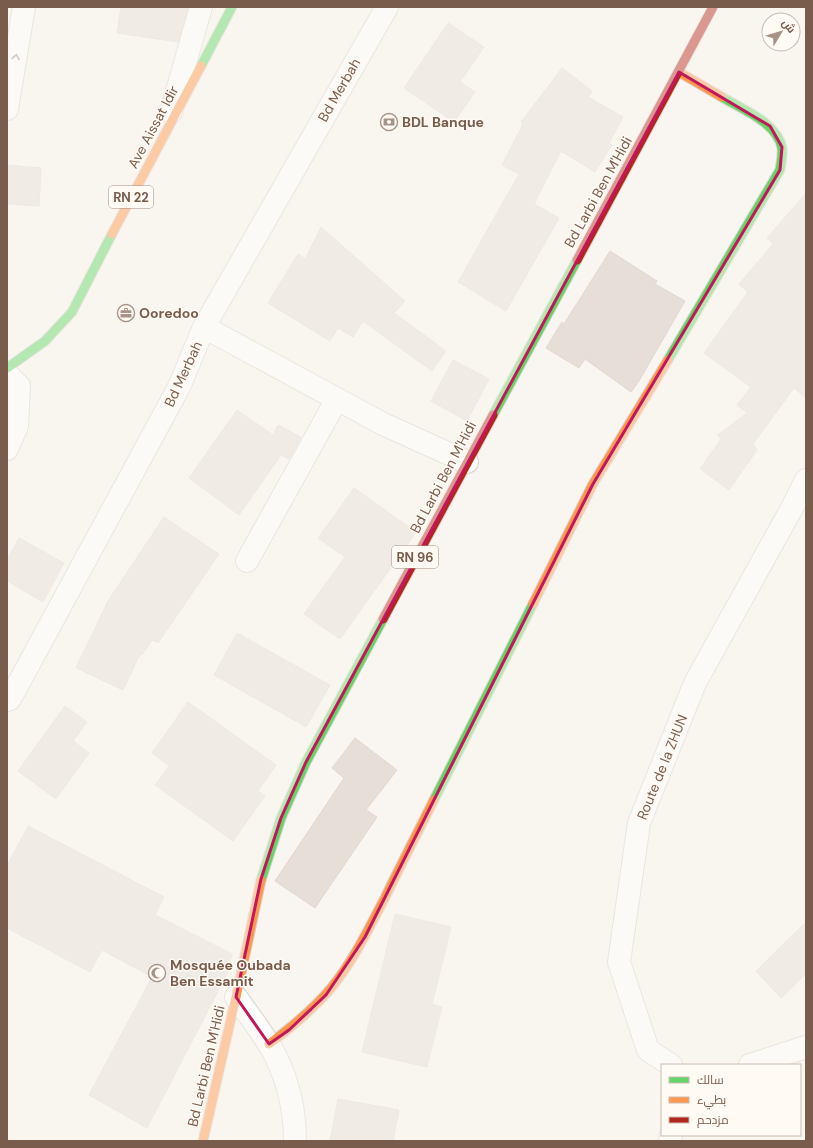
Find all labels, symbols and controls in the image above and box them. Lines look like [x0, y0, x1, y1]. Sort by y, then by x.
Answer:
north arrow [761, 12, 801, 52]
text: ش [779, 16, 799, 36]
one-way arrow [11, 54, 20, 60]
street label: Bd Merbah [314, 55, 364, 125]
street label: Ave Aissat Idir [124, 82, 182, 172]
bank icon: BDL Banque [379, 112, 399, 132]
place label: BDL Banque [402, 113, 484, 131]
street label: Bd Larbi Ben M'Hidi [560, 133, 636, 251]
road number: RN 22 [109, 186, 153, 208]
office icon: Ooredoo [116, 303, 136, 323]
place label: Ooredoo [139, 304, 199, 322]
street label: Bd Merbah [160, 338, 206, 410]
street label: Bd Larbi Ben M'Hidi [406, 418, 480, 536]
road number: RN 96 [392, 546, 438, 568]
street label: Route de la ZHUN [633, 712, 691, 822]
place label: Mosquée Oubada Ben Essamit [170, 956, 291, 990]
mosque icon: Mosquée Oubada Ben Essamit [147, 963, 167, 983]
street label: Bd Larbi Ben M'Hidi [183, 1003, 229, 1129]
legend [661, 1064, 801, 1136]
text: سالك [697, 1072, 724, 1088]
text: بطيء [697, 1092, 726, 1110]
text: مزدحم [697, 1112, 729, 1128]

